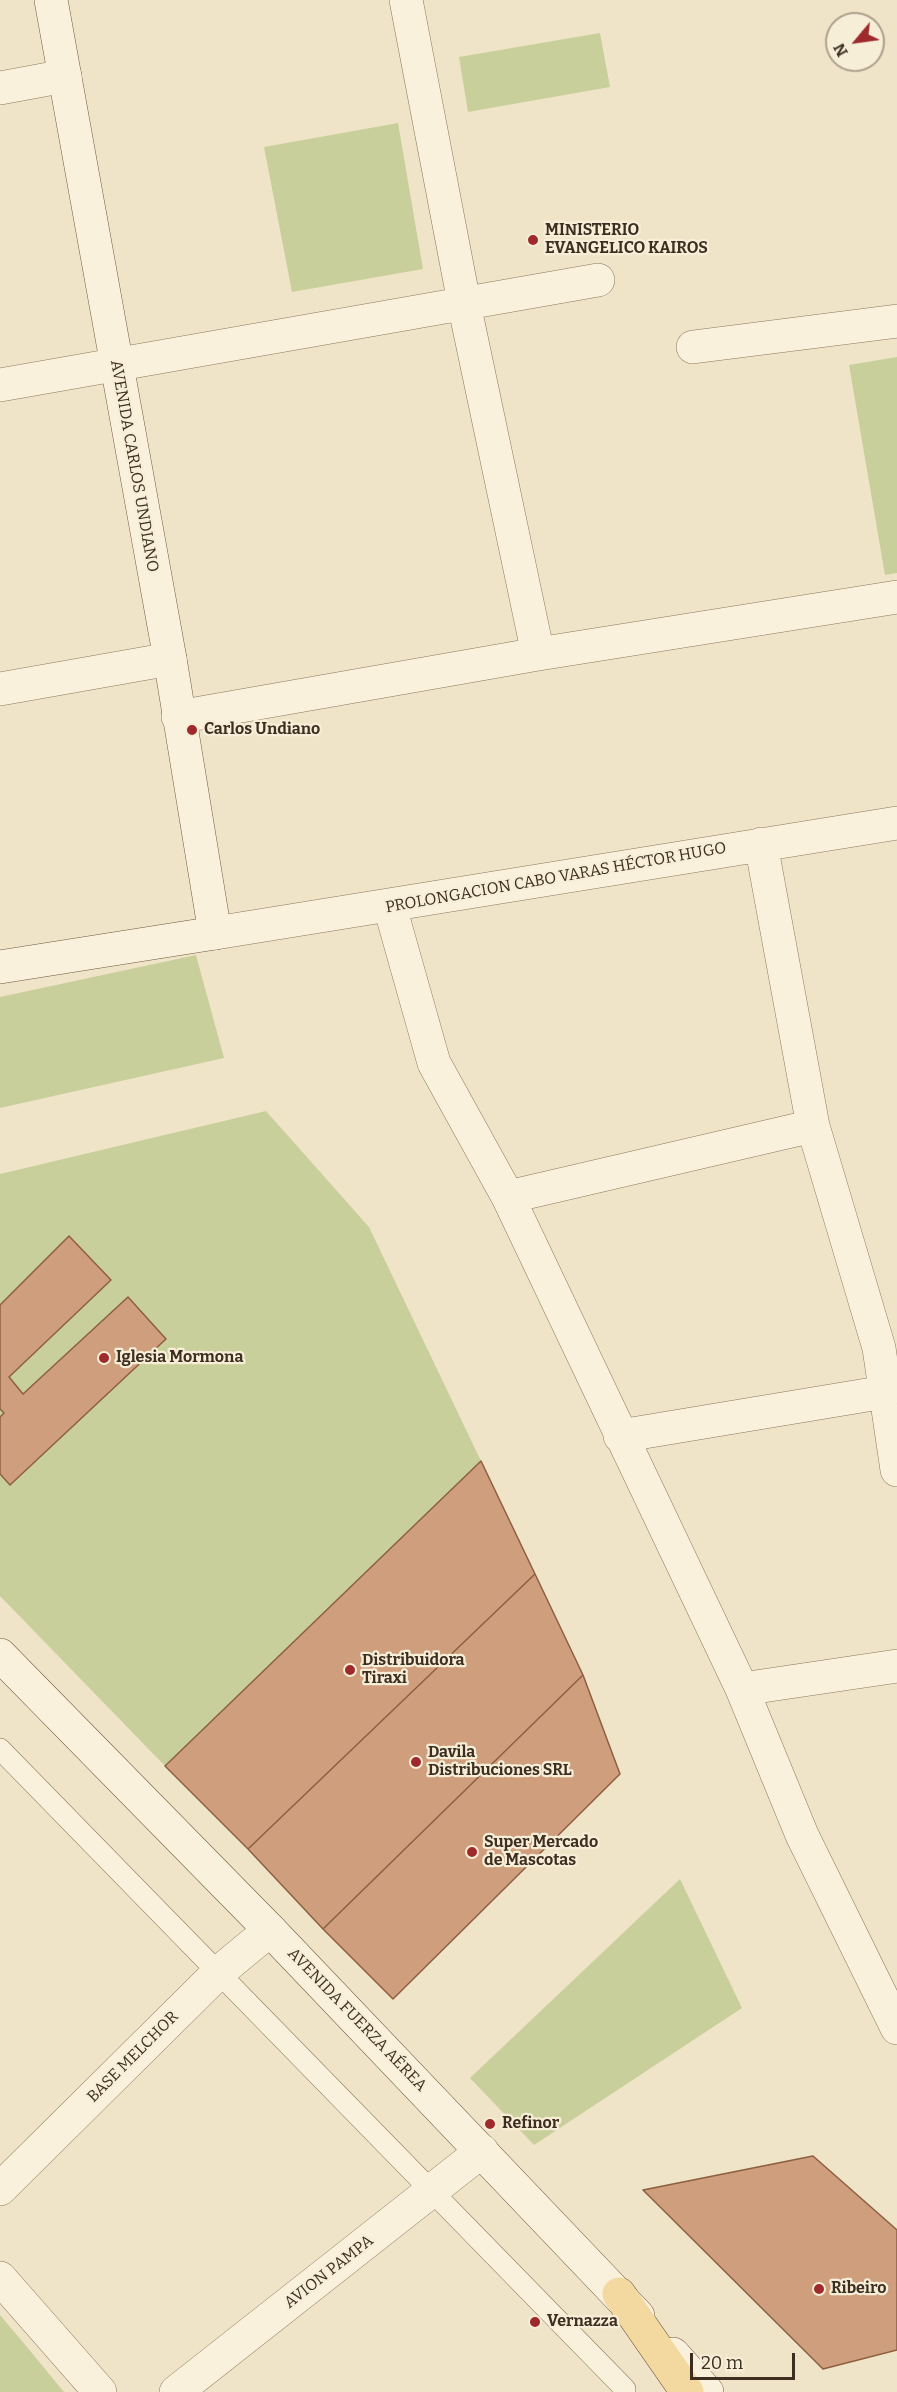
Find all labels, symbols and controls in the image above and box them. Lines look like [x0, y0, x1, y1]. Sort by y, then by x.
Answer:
north arrow [825, 12, 885, 72]
text: N [829, 40, 852, 60]
place label: MINISTERIO EVANGELICO KAIROS [545, 221, 708, 259]
marker: MINISTERIO EVANGELICO KAIROS [526, 233, 540, 247]
street label: AVENIDA CARLOS UNDIANO [106, 358, 162, 574]
place label: Carlos Undiano [204, 720, 320, 740]
marker: Carlos Undiano [185, 723, 199, 737]
street label: PROLONGACION CABO VARAS HÉCTOR HUGO [384, 839, 728, 917]
place label: Iglesia Mormona [116, 1348, 243, 1368]
marker: Iglesia Mormona [97, 1351, 111, 1365]
place label: Distribuidora Tiraxi [362, 1651, 465, 1689]
marker: Distribuidora Tiraxi [343, 1663, 357, 1677]
place label: Davila Distribuciones SRL [428, 1743, 572, 1781]
marker: Davila Distribuciones SRL [409, 1755, 423, 1769]
place label: Super Mercado de Mascotas [484, 1833, 598, 1871]
marker: Super Mercado de Mascotas [465, 1845, 479, 1859]
street label: AVENIDA FUERZA AÉREA [283, 1944, 431, 2096]
street label: BASE MELCHOR [83, 2007, 183, 2107]
place label: Refinor [502, 2114, 559, 2134]
marker: Refinor [483, 2117, 497, 2131]
street label: AVION PAMPA [281, 2231, 377, 2313]
place label: Ribeiro [831, 2279, 886, 2299]
marker: Ribeiro [812, 2282, 826, 2296]
place label: Vernazza [547, 2312, 618, 2332]
marker: Vernazza [528, 2315, 542, 2329]
scale bar [693, 2341, 798, 2379]
text: 20 m [701, 2352, 743, 2374]

